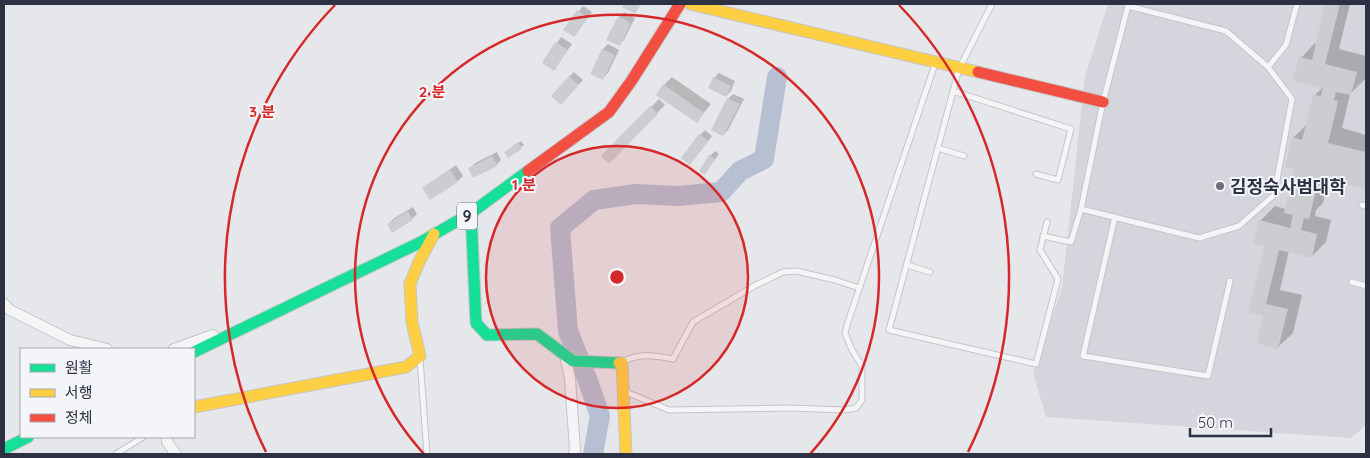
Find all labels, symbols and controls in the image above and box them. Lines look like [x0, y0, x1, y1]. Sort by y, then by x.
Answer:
text: 2 분 [419, 82, 445, 101]
text: 3 분 [249, 102, 275, 121]
text: 1 분 [512, 175, 536, 194]
place label: 김정숙사범대학 [1230, 175, 1346, 198]
marker: 김정숙사범대학 [1214, 180, 1226, 192]
road number: 9 [457, 202, 477, 230]
centre of rings [608, 268, 626, 286]
legend [20, 348, 195, 438]
text: 원활 [65, 358, 93, 377]
text: 서행 [65, 383, 93, 402]
scale bar [1190, 406, 1271, 438]
text: 정체 [65, 408, 93, 427]
text: 50 m [1198, 413, 1233, 432]

